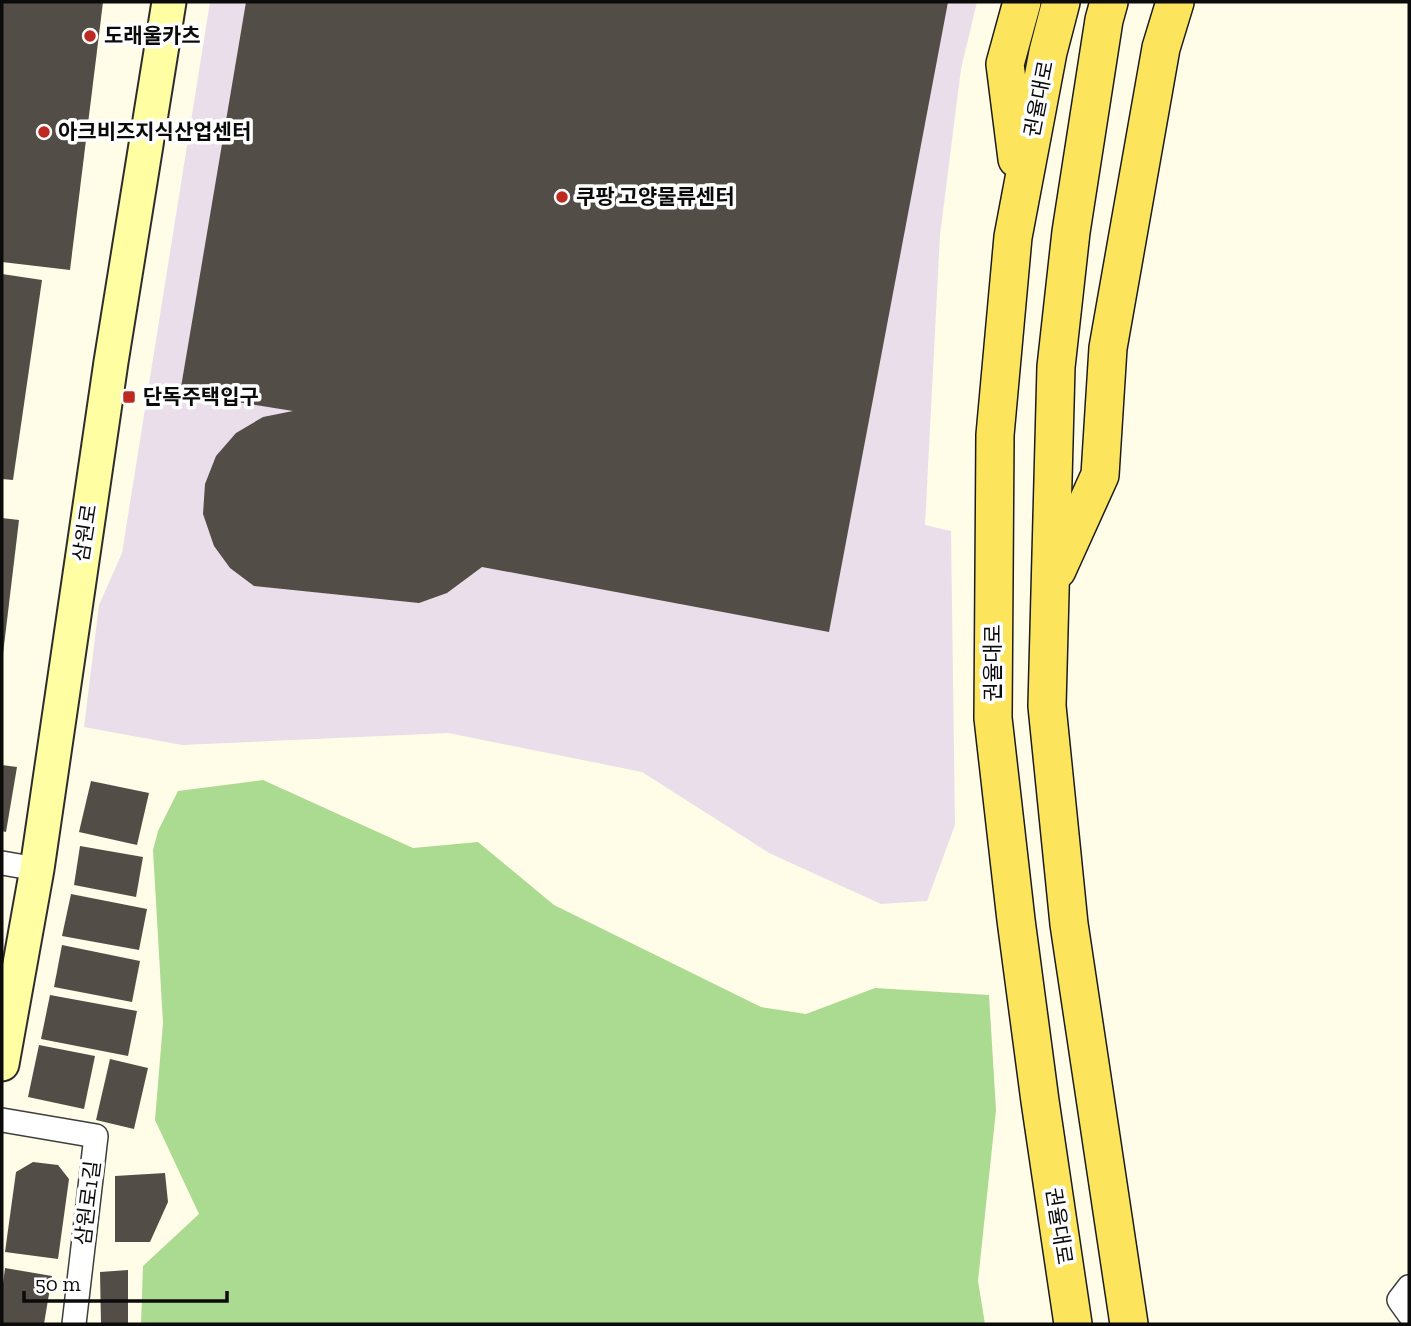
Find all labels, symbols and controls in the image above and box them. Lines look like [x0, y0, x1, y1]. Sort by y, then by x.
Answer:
place label: 도래울카츠 [104, 23, 201, 48]
marker: 도래울카츠 [82, 28, 98, 44]
street label: 권율대로 [1019, 59, 1058, 139]
place label: 아크비즈지식산업센터 [58, 119, 251, 144]
marker: 아크비즈지식산업센터 [36, 124, 52, 140]
place label: 쿠팡 고양물류센터 [576, 184, 735, 209]
marker: 쿠팡 고양물류센터 [554, 189, 570, 205]
place label: 단독주택입구 [143, 384, 259, 409]
marker: 단독주택입구 [121, 389, 137, 405]
street label: 삼원로 [68, 502, 101, 564]
street label: 권율대로 [980, 624, 1005, 702]
street label: 삼원로1길 [70, 1159, 105, 1247]
street label: 권율대로 [1041, 1186, 1078, 1266]
scale bar [24, 1260, 228, 1304]
text: 50 m [35, 1271, 81, 1296]

